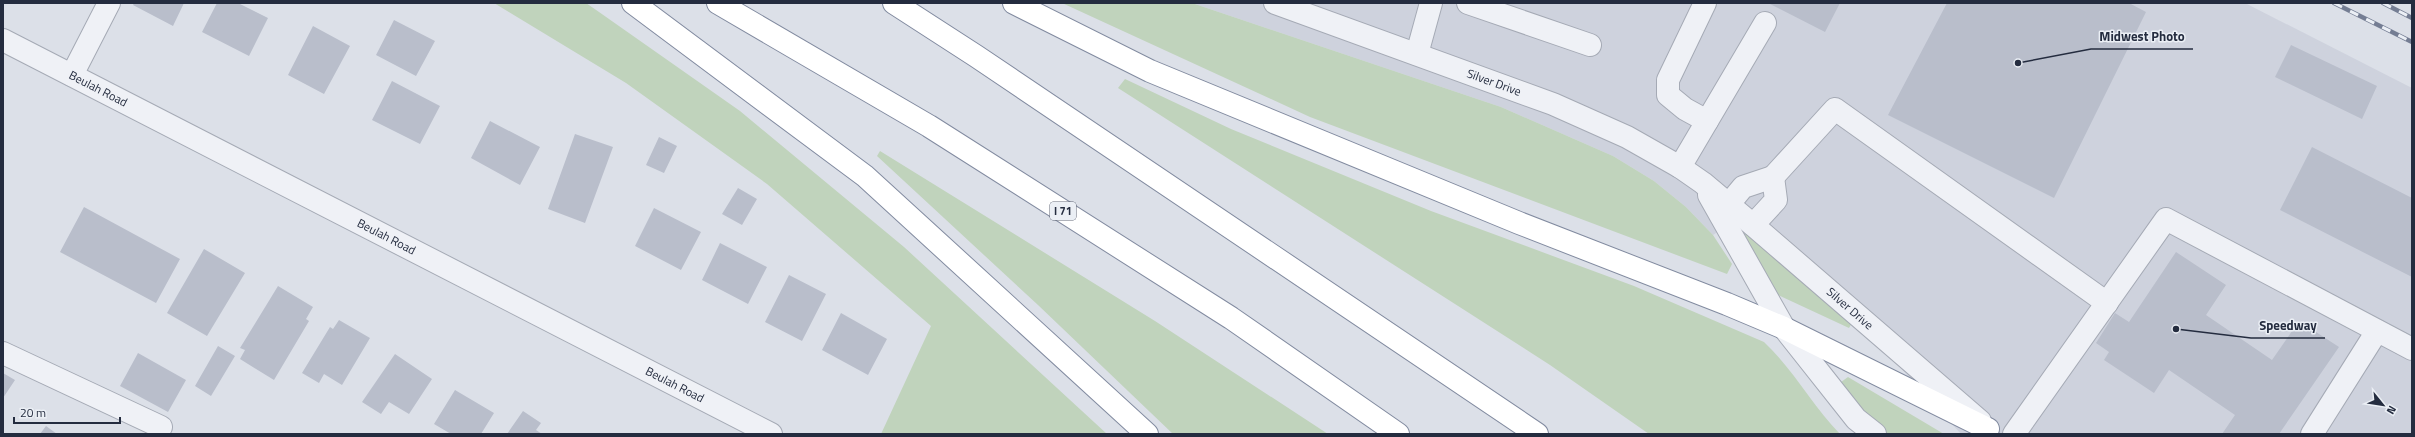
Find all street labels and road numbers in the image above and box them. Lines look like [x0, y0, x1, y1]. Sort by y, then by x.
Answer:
street label: Silver Drive [1464, 63, 1524, 101]
street label: Beulah Road [66, 65, 131, 111]
road number: I 71 [1050, 202, 1076, 220]
street label: Beulah Road [354, 213, 419, 259]
street label: Silver Drive [1823, 283, 1878, 334]
street label: Beulah Road [642, 361, 708, 407]

